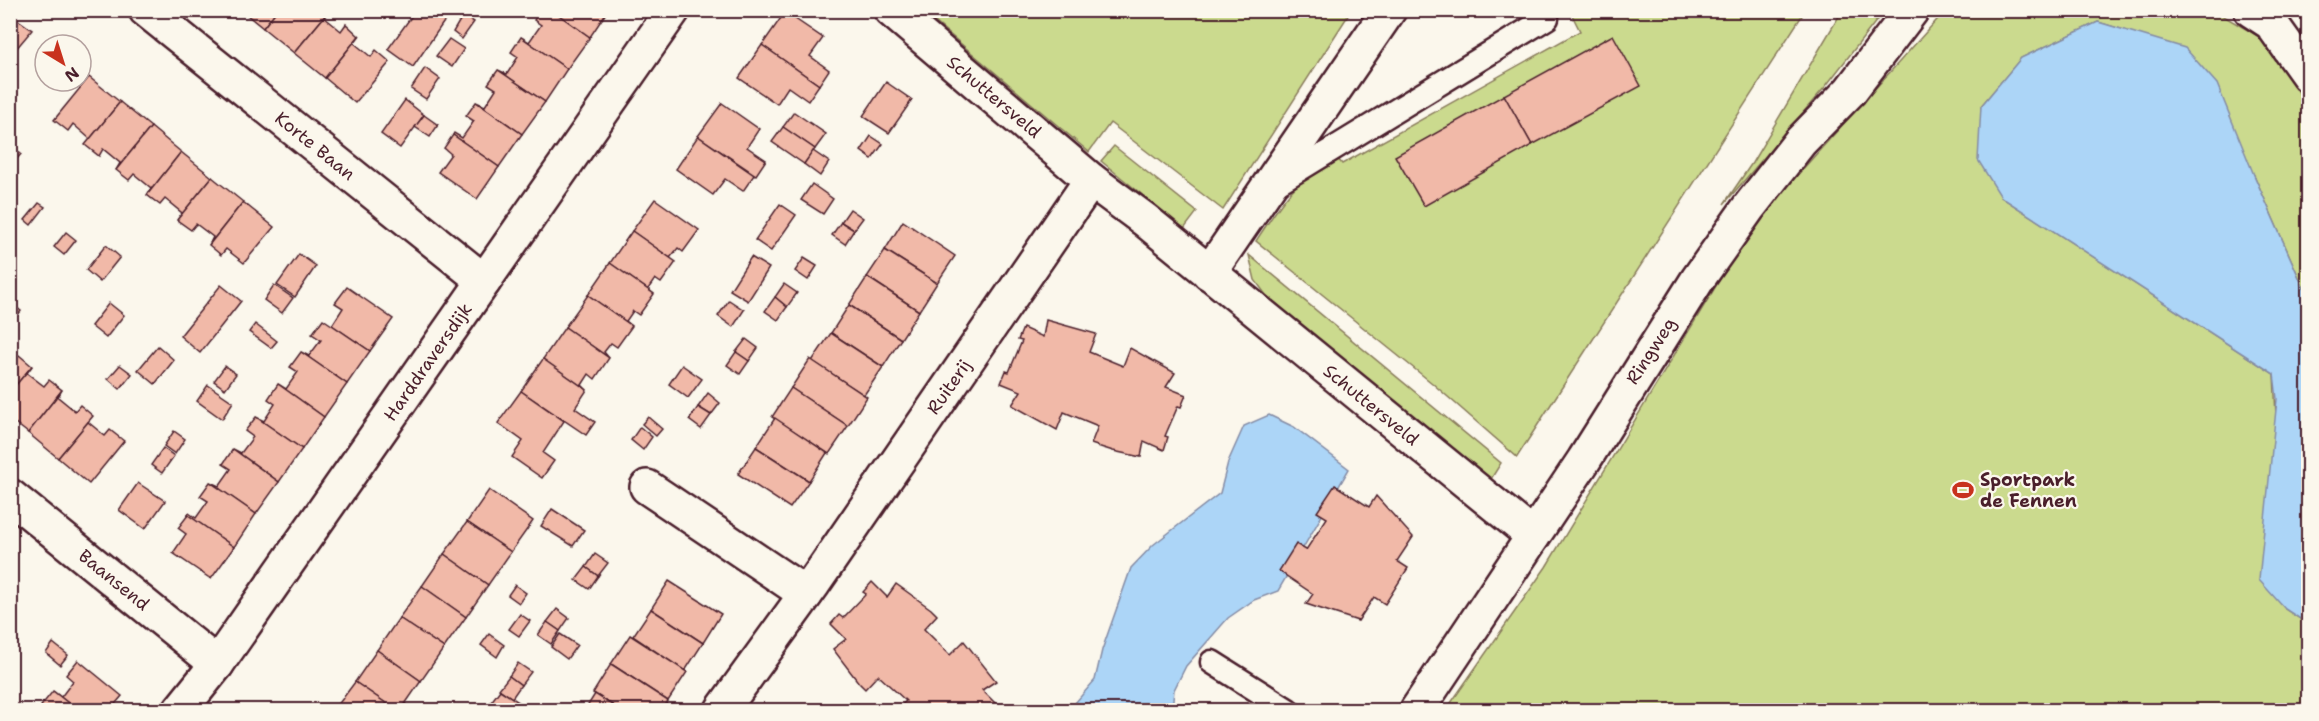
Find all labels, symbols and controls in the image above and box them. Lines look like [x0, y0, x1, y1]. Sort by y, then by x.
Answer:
north arrow [33, 33, 93, 93]
street label: Schuttersveld [942, 50, 1046, 144]
text: N [60, 62, 83, 87]
street label: Korte Baan [270, 106, 360, 186]
street label: Harddraversdijk [378, 298, 478, 426]
street label: Ringweg [1620, 313, 1682, 389]
street label: Ruiterij [921, 355, 977, 419]
street label: Schuttersveld [1318, 359, 1424, 451]
place label: Sportpark de Fennen [1980, 468, 2077, 513]
sports icon: Sportpark de Fennen [1951, 478, 1975, 502]
street label: Baansend [74, 544, 154, 616]

